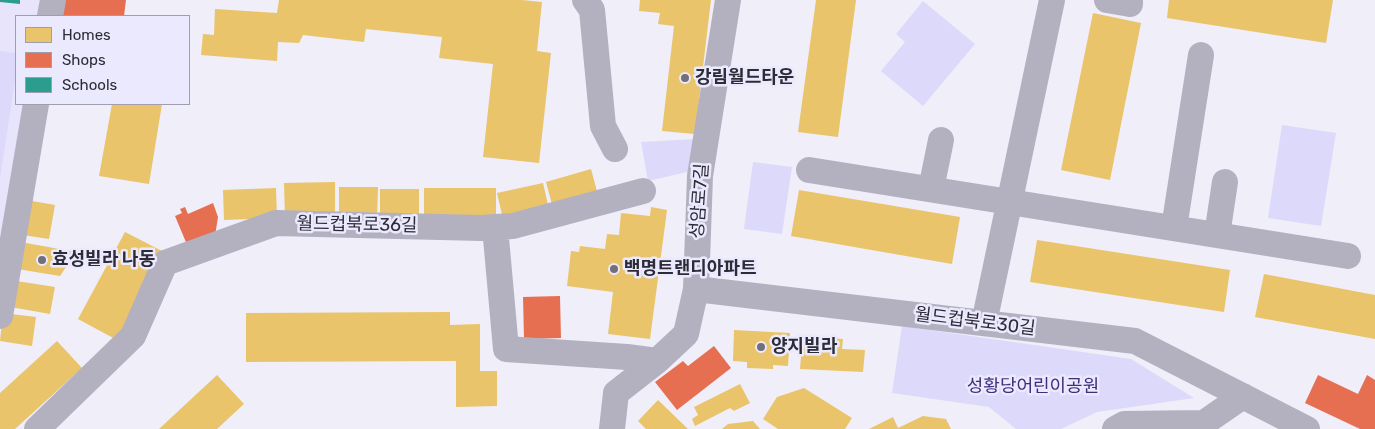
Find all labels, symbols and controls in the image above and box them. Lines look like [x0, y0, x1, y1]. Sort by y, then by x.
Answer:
legend [15, 15, 190, 105]
text: Homes [62, 26, 111, 44]
text: Shops [62, 51, 106, 69]
place label: 강림월드타운 [695, 67, 794, 89]
marker: 강림월드타운 [679, 72, 691, 84]
text: Schools [62, 76, 117, 94]
street label: 성암로7길 [687, 163, 713, 239]
street label: 월드컵북로36길 [296, 213, 418, 237]
place label: 효성빌라 나동 [52, 249, 155, 271]
marker: 효성빌라 나동 [36, 254, 48, 266]
place label: 백명트랜디아파트 [624, 258, 756, 280]
marker: 백명트랜디아파트 [608, 263, 620, 275]
street label: 월드컵북로30길 [913, 304, 1037, 340]
place label: 양지빌라 [771, 336, 837, 358]
marker: 양지빌라 [755, 341, 767, 353]
park label: 성황당어린이공원 [967, 376, 1099, 398]

